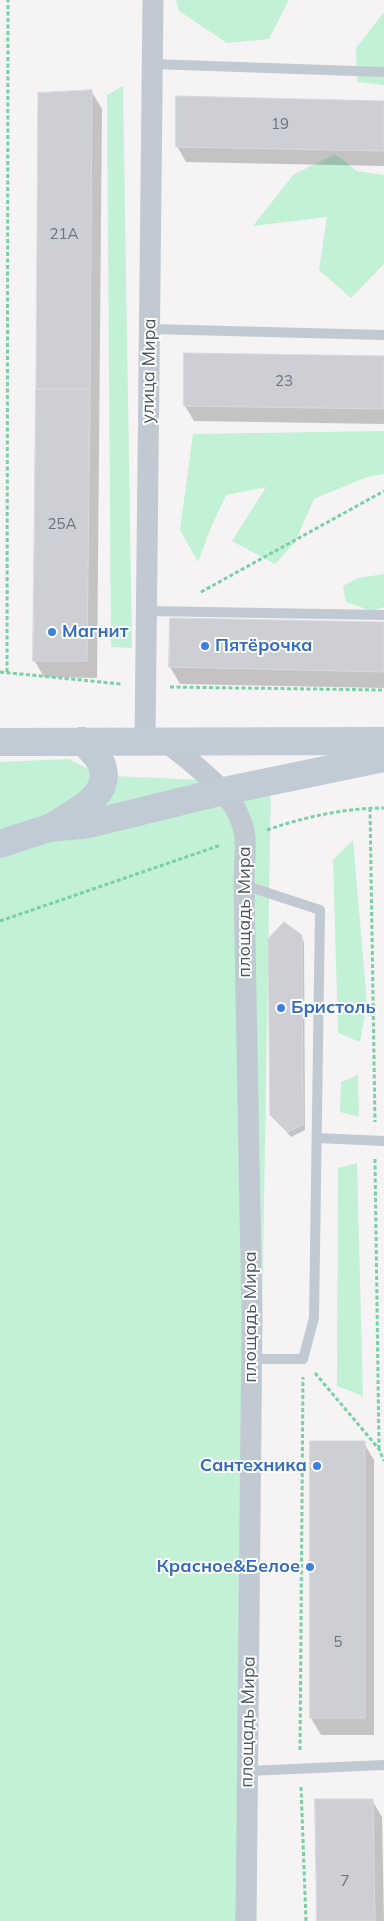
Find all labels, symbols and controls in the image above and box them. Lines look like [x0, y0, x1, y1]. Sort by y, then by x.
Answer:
house number: 19 [271, 115, 289, 133]
house number: 21А [49, 225, 79, 243]
street label: улица Мира [137, 318, 161, 424]
house number: 23 [275, 372, 293, 390]
house number: 25А [47, 515, 77, 533]
place label: Магнит [62, 621, 128, 643]
marker: Магнит [46, 626, 58, 638]
place label: Пятёрочка [215, 635, 312, 657]
marker: Пятёрочка [199, 640, 211, 652]
street label: площадь Мира [234, 846, 256, 978]
place label: Бристоль [291, 997, 376, 1019]
marker: Бристоль [275, 1002, 287, 1014]
street label: площадь Мира [240, 1251, 262, 1383]
place label: Сантехника [200, 1455, 307, 1477]
marker: Сантехника [311, 1460, 323, 1472]
place label: Красное&Белое [156, 1556, 300, 1578]
marker: Красное&Белое [304, 1561, 316, 1573]
house number: 5 [334, 1633, 342, 1651]
street label: площадь Мира [236, 1656, 260, 1788]
house number: 7 [341, 1872, 349, 1890]

